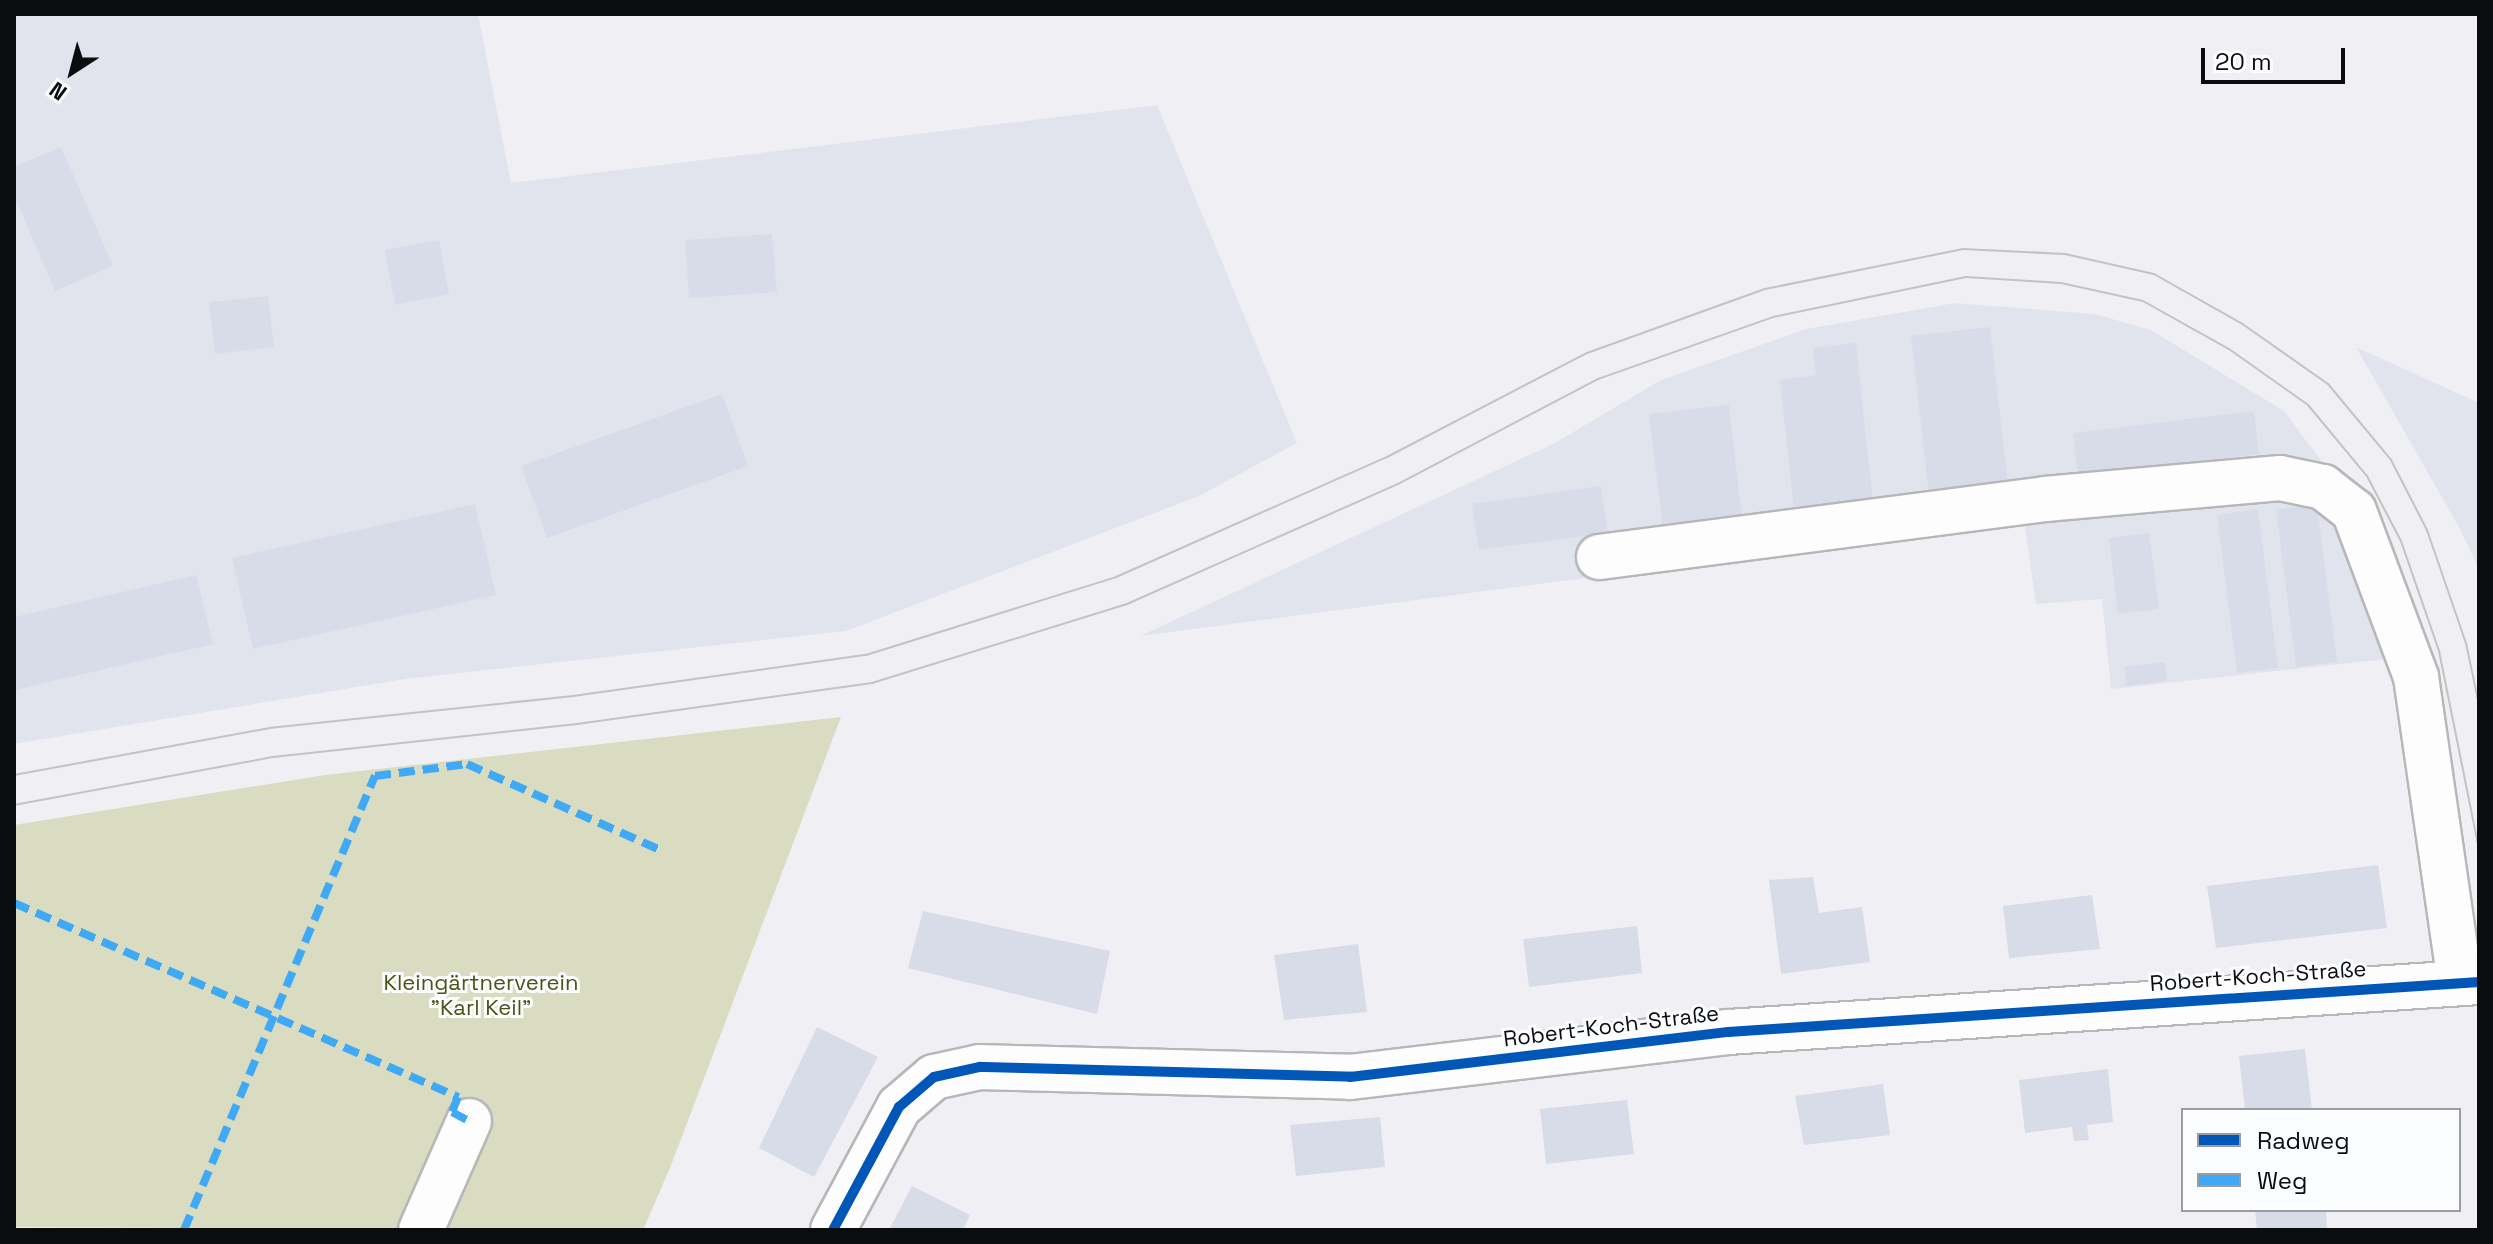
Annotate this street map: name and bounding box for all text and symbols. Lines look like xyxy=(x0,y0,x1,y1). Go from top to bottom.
north arrow xyxy=(32,32,112,112)
scale bar xyxy=(2205,32,2349,82)
text: 20 m xyxy=(2215,46,2272,77)
text: N xyxy=(44,76,72,107)
street label: Robert-Koch-Straße xyxy=(2149,955,2367,997)
park label: Kleingärtnerverein "Karl Keil" xyxy=(384,969,578,1020)
street label: Robert-Koch-Straße xyxy=(1502,1000,1720,1052)
legend xyxy=(2181,1108,2461,1212)
text: Radweg xyxy=(2257,1125,2350,1156)
text: Weg xyxy=(2257,1165,2307,1196)

